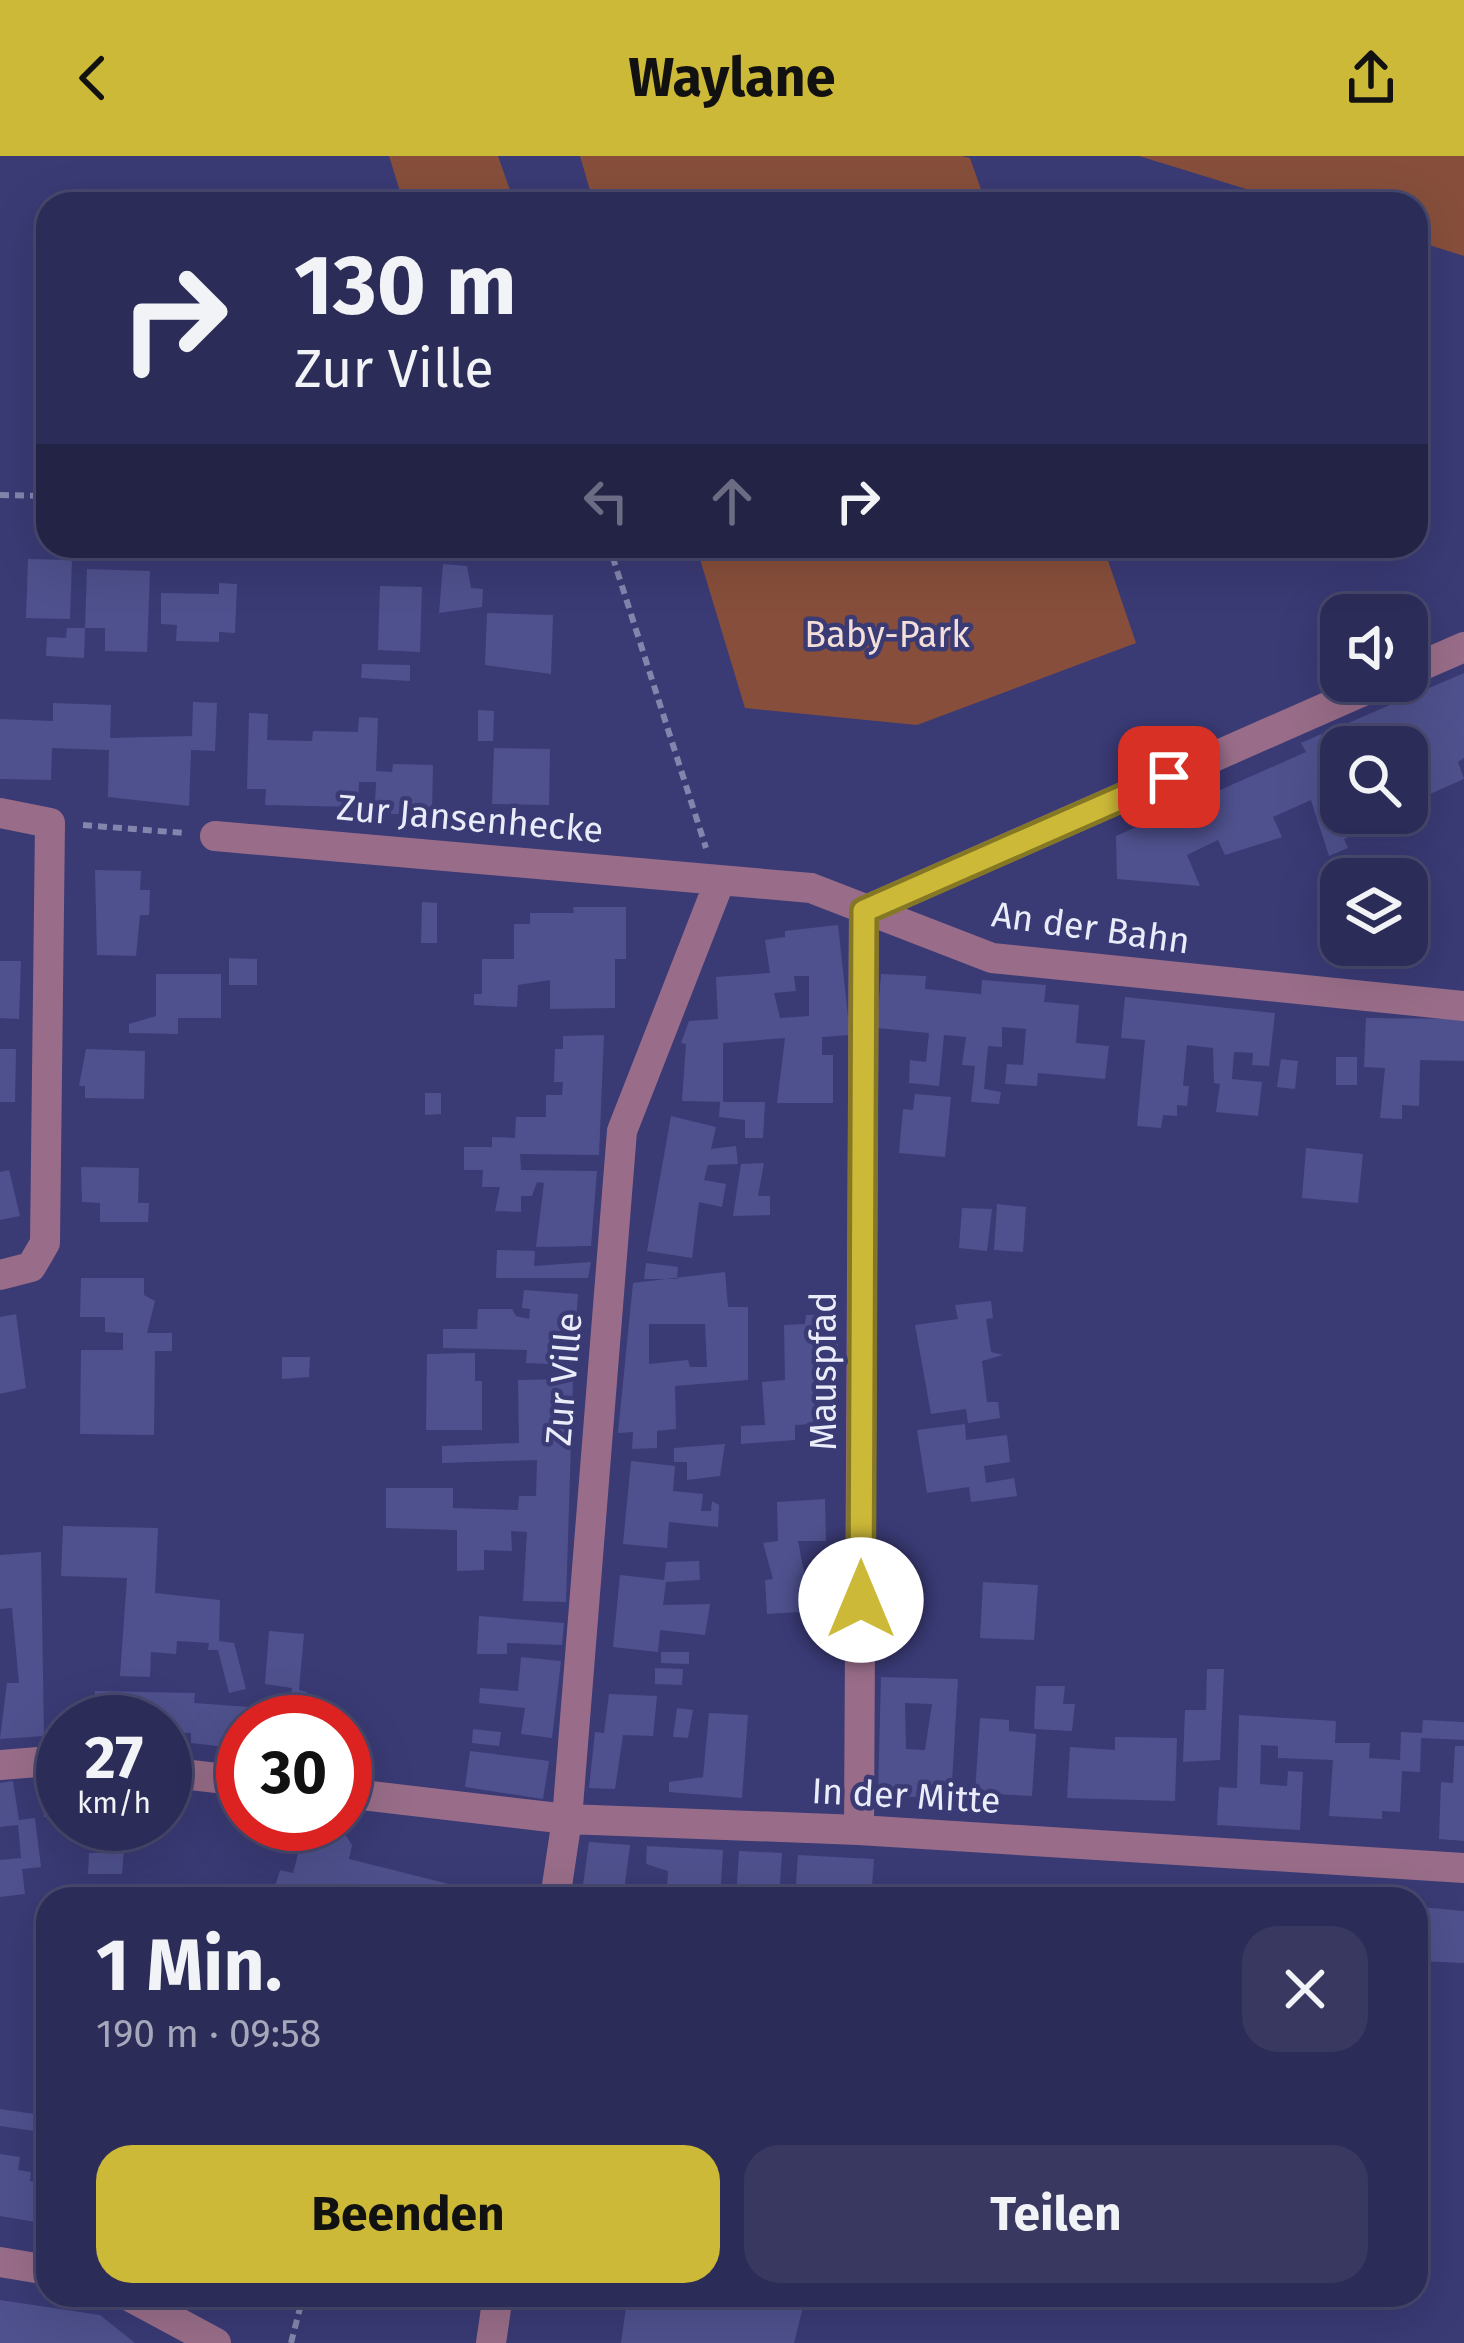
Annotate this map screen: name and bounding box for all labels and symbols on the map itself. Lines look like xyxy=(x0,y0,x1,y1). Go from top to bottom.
park label: Baby-Park xyxy=(804,613,970,657)
pin xyxy=(1118,726,1220,828)
street label: Zur Jansenhecke xyxy=(335,785,605,853)
street label: An der Bahn xyxy=(989,892,1193,964)
street label: Mauspfad xyxy=(802,1291,846,1451)
street label: Zur Ville xyxy=(536,1311,592,1447)
position arrow xyxy=(798,1537,924,1663)
speed limit sign: 30 xyxy=(216,1695,372,1851)
street label: In der Mitte xyxy=(810,1769,1002,1823)

